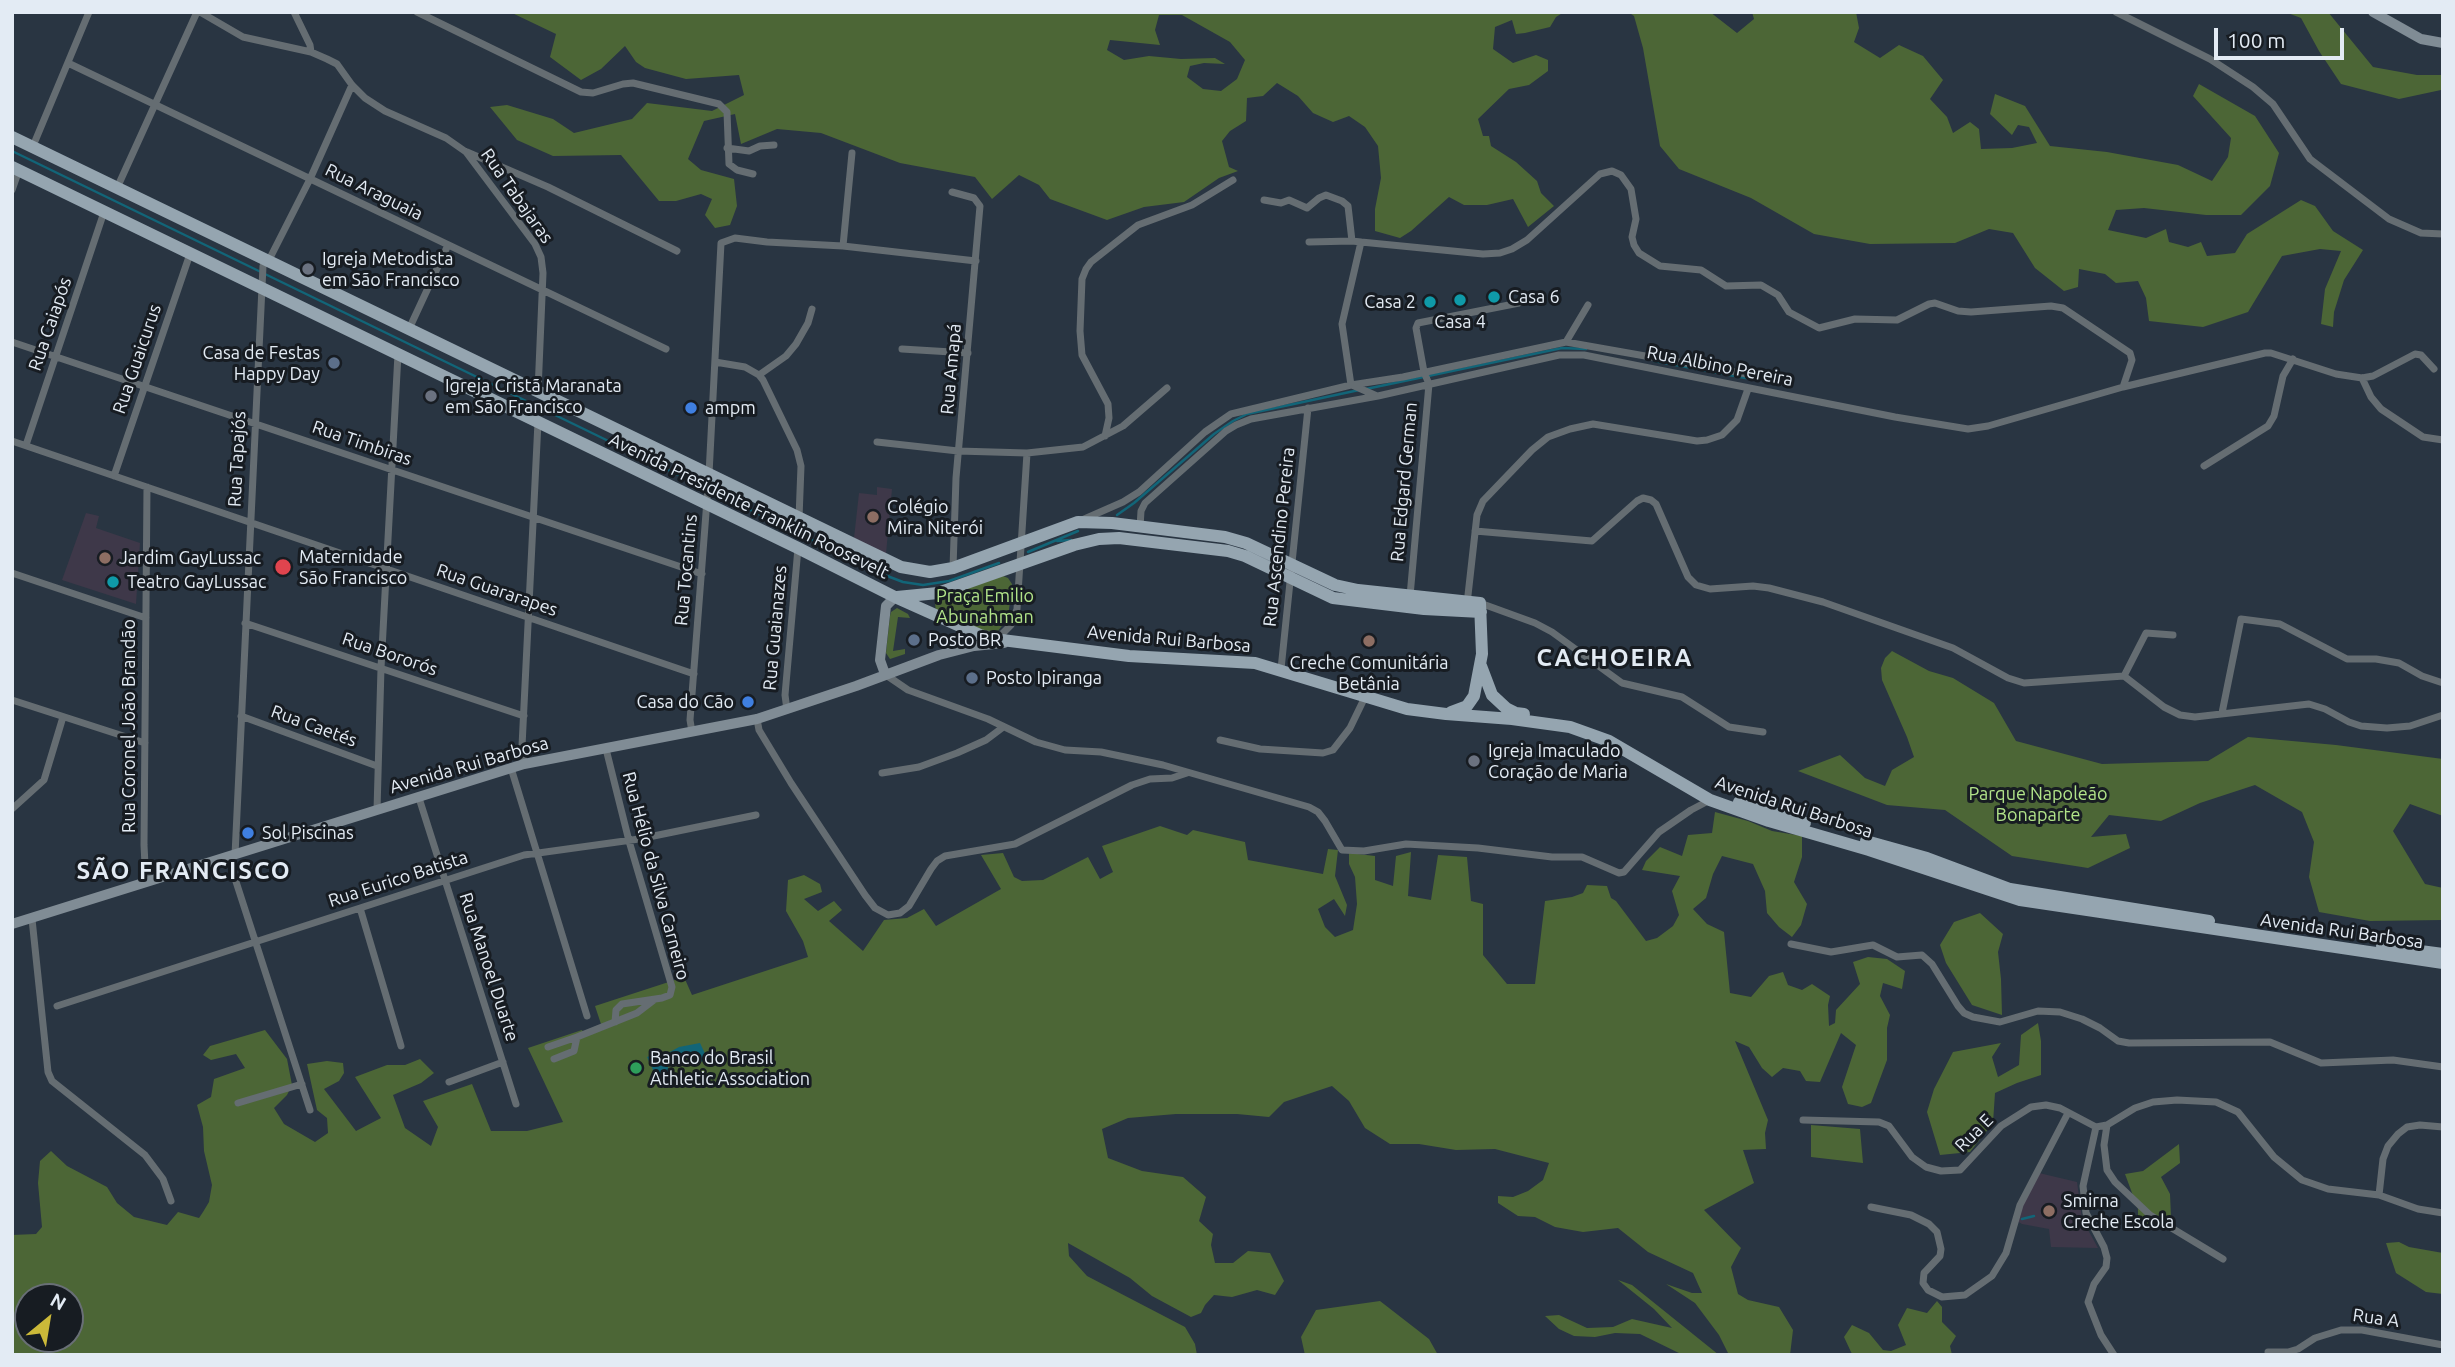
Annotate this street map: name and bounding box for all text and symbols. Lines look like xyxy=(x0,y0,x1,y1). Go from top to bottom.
scale bar xyxy=(2217,14,2346,58)
text: 100 m xyxy=(2227,28,2285,52)
street label: Rua Tabajaras xyxy=(476,144,558,248)
street label: Rua Araguaia xyxy=(322,159,426,225)
place label: Igreja Metodista em São Francisco xyxy=(322,248,460,290)
marker: Igreja Metodista em São Francisco xyxy=(300,261,316,277)
street label: Rua Caiapós xyxy=(24,274,76,374)
place label: Casa 6 xyxy=(1508,286,1560,308)
marker: Casa 6 xyxy=(1486,289,1502,305)
place label: Casa 2 xyxy=(1364,291,1416,313)
marker: Casa 4 xyxy=(1452,292,1468,308)
marker: Casa 2 xyxy=(1422,294,1438,310)
street label: Rua Guaicurus xyxy=(108,301,166,417)
place label: Casa 4 xyxy=(1434,311,1486,333)
street label: Rua Amapá xyxy=(936,323,966,415)
street label: Rua Albino Pereira xyxy=(1645,341,1795,391)
place label: Casa de Festas Happy Day xyxy=(203,342,320,384)
marker: Casa de Festas Happy Day xyxy=(326,355,342,371)
place label: Igreja Cristã Maranata em São Francisco xyxy=(445,375,622,418)
marker: Igreja Cristã Maranata em São Francisco xyxy=(423,388,439,404)
place label: ampm xyxy=(705,397,756,419)
marker: ampm xyxy=(683,400,699,416)
street label: Rua Edgard German xyxy=(1386,401,1422,563)
street label: Rua Tapajós xyxy=(224,411,250,507)
street label: Rua Timbiras xyxy=(309,416,415,470)
street label: Avenida Presidente Franklin Roosevelt xyxy=(606,429,892,583)
street label: Rua Ascendino Pereira xyxy=(1259,446,1299,628)
place label: Colégio Mira Niterói xyxy=(887,496,983,538)
marker: Colégio Mira Niterói xyxy=(865,509,881,525)
street label: Rua Tocantins xyxy=(670,513,702,627)
place label: Maternidade São Francisco xyxy=(299,546,407,588)
place label: Jardim GayLussac xyxy=(119,547,261,569)
marker: Jardim GayLussac xyxy=(97,550,113,566)
marker: Maternidade São Francisco xyxy=(273,557,293,577)
street label: Rua Guararapes xyxy=(434,559,560,621)
street label: Rua Guaianazes xyxy=(759,565,791,691)
place label: Teatro GayLussac xyxy=(127,571,266,593)
marker: Teatro GayLussac xyxy=(105,574,121,590)
park label: Praça Emilio Abunahman xyxy=(936,585,1034,628)
street label: Rua Coronel João Brandão xyxy=(118,619,140,833)
street label: Avenida Rui Barbosa xyxy=(1086,621,1252,657)
street label: Rua Bororós xyxy=(340,628,440,680)
place label: Posto BR xyxy=(928,629,1001,651)
marker: Posto BR xyxy=(906,632,922,648)
marker: Creche Comunitária Betânia xyxy=(1361,633,1377,649)
district label: CACHOEIRA xyxy=(1538,644,1692,672)
place label: Creche Comunitária Betânia xyxy=(1289,652,1449,694)
place label: Posto Ipiranga xyxy=(986,667,1102,689)
marker: Posto Ipiranga xyxy=(964,670,980,686)
place label: Casa do Cão xyxy=(636,691,734,713)
marker: Casa do Cão xyxy=(740,694,756,710)
street label: Rua Caetés xyxy=(268,700,360,752)
street label: Avenida Rui Barbosa xyxy=(387,732,551,798)
place label: Igreja Imaculado Coração de Maria xyxy=(1488,740,1628,782)
marker: Igreja Imaculado Coração de Maria xyxy=(1466,753,1482,769)
street label: Rua Hélio da Silva Carneiro xyxy=(618,770,694,982)
street label: Avenida Rui Barbosa xyxy=(1713,771,1875,843)
park label: Parque Napoleão Bonaparte xyxy=(1968,783,2108,826)
place label: Sol Piscinas xyxy=(262,822,354,844)
marker: Sol Piscinas xyxy=(240,825,256,841)
street label: Rua Eurico Batista xyxy=(325,846,471,912)
district label: SÃO FRANCISCO xyxy=(78,857,290,885)
street label: Rua Manoel Duarte xyxy=(455,890,523,1044)
street label: Avenida Rui Barbosa xyxy=(2259,909,2425,953)
place label: Banco do Brasil Athletic Association xyxy=(650,1047,810,1090)
marker: Banco do Brasil Athletic Association xyxy=(628,1060,644,1076)
street label: Rua E xyxy=(1950,1109,1998,1157)
place label: Smirna Creche Escola xyxy=(2063,1190,2174,1232)
marker: Smirna Creche Escola xyxy=(2041,1203,2057,1219)
north arrow xyxy=(14,1283,84,1353)
text: N xyxy=(47,1288,70,1315)
street label: Rua A xyxy=(2351,1304,2401,1332)

